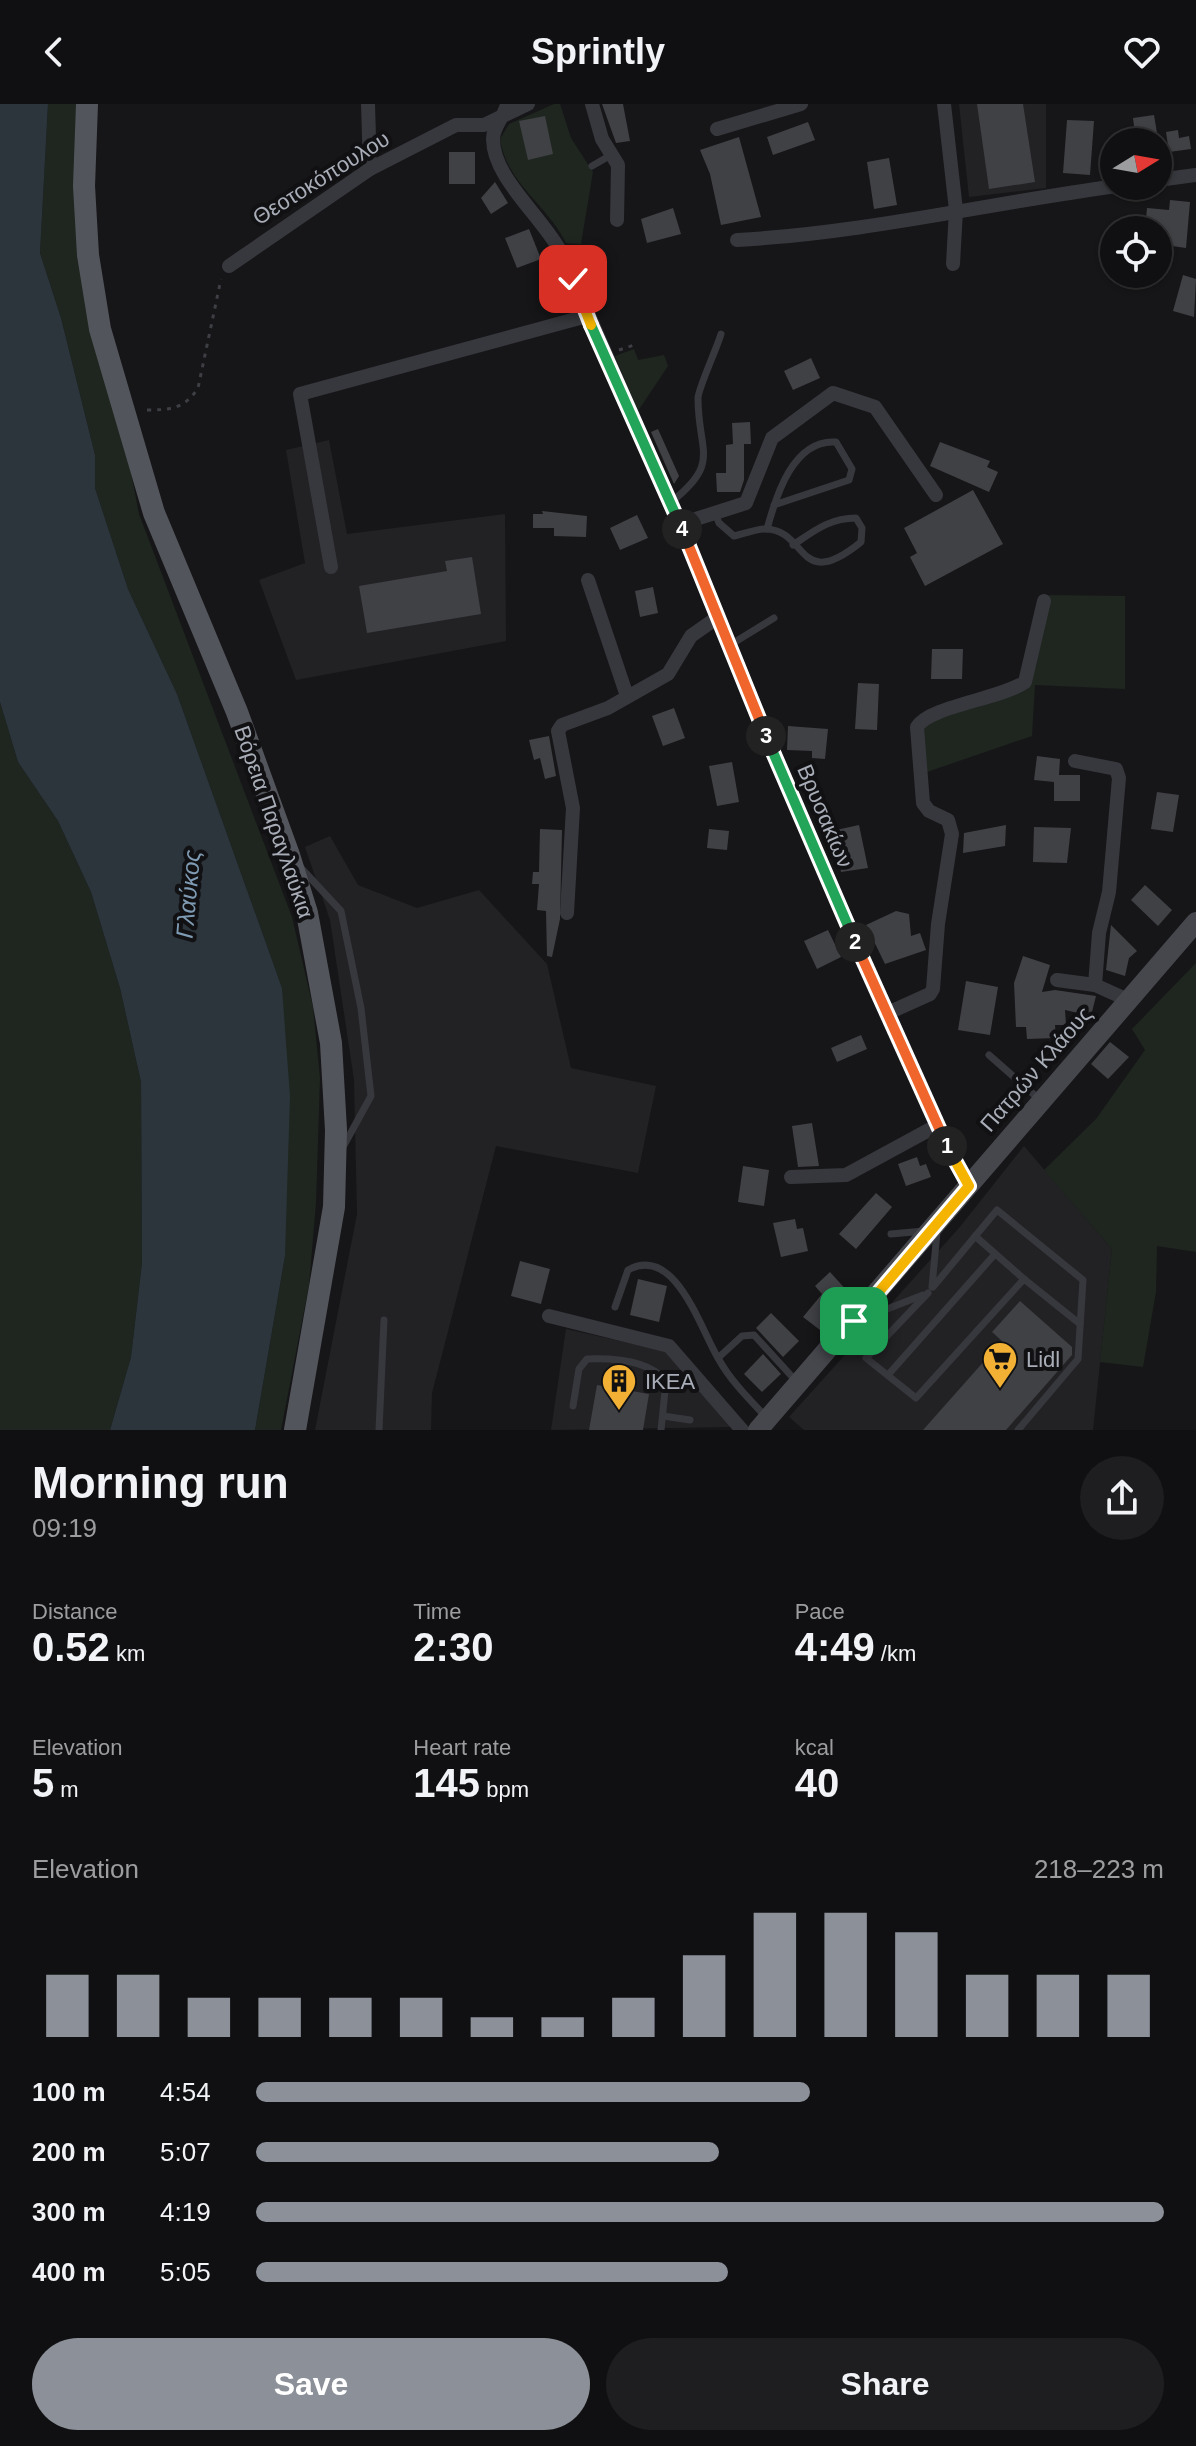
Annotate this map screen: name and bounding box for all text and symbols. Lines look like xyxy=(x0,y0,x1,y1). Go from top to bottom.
icon: back xyxy=(32,30,76,74)
icon: heart xyxy=(1120,30,1164,74)
text: Sprintly xyxy=(531,31,665,72)
street label: Θεοτοκόπουλου xyxy=(248,126,394,230)
north arrow xyxy=(1100,128,1172,200)
map controls xyxy=(1100,128,1172,288)
button: locate xyxy=(1100,216,1172,288)
pin xyxy=(539,245,607,313)
icon: check xyxy=(551,257,595,301)
pin: 4 xyxy=(662,509,702,549)
text: 4 xyxy=(676,516,688,541)
pin: 3 xyxy=(746,716,786,756)
street label: Βόρεια Παραγλαύκια xyxy=(229,723,319,922)
text: 3 xyxy=(760,723,772,748)
street label: Βρυσακίων xyxy=(792,761,858,871)
water label: Γλαύκος xyxy=(171,848,205,939)
pin: 2 xyxy=(835,922,875,962)
text: 2 xyxy=(849,929,861,954)
street label: Πατρών Κλάους xyxy=(975,1002,1097,1136)
pin: 1 xyxy=(927,1126,967,1166)
text: 1 xyxy=(941,1133,953,1158)
pin xyxy=(820,1287,888,1355)
icon: arrive xyxy=(832,1299,876,1343)
supermarket icon: Lidl xyxy=(981,1340,1019,1390)
place label: Lidl xyxy=(1026,1347,1060,1372)
building icon: IKEA xyxy=(600,1362,638,1412)
place label: IKEA xyxy=(645,1369,695,1394)
button: share xyxy=(1080,1456,1164,1540)
text: Morning run xyxy=(32,1458,289,1507)
text: 09:19 xyxy=(32,1513,97,1543)
text: Distance xyxy=(32,1599,118,1624)
text: Time xyxy=(413,1599,461,1624)
text: Pace xyxy=(795,1599,845,1624)
text: 0.52 xyxy=(32,1625,110,1669)
text: 2:30 xyxy=(413,1625,493,1669)
text: 4:49 xyxy=(795,1625,875,1669)
text: km xyxy=(110,1641,145,1666)
text: /km xyxy=(875,1641,916,1666)
text: Elevation xyxy=(32,1735,123,1760)
text: Heart rate xyxy=(413,1735,511,1760)
text: kcal xyxy=(795,1735,834,1760)
text: 5 xyxy=(32,1761,54,1805)
text: 145 xyxy=(413,1761,480,1805)
text: 40 xyxy=(795,1761,839,1805)
text: m xyxy=(54,1777,79,1802)
text: bpm xyxy=(480,1777,529,1802)
text: Elevation xyxy=(32,1854,139,1884)
text: 218–223 m xyxy=(1034,1854,1164,1884)
text: 100 m xyxy=(32,2077,106,2107)
text: 4:54 xyxy=(160,2077,211,2107)
text: 200 m xyxy=(32,2137,106,2167)
text: 5:07 xyxy=(160,2137,211,2167)
text: 300 m xyxy=(32,2197,106,2227)
text: 4:19 xyxy=(160,2197,211,2227)
text: 400 m xyxy=(32,2257,106,2287)
text: 5:05 xyxy=(160,2257,211,2287)
button: Save xyxy=(32,2338,590,2430)
button: Share xyxy=(606,2338,1164,2430)

